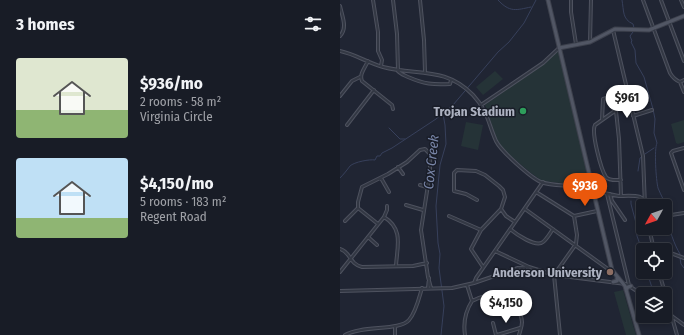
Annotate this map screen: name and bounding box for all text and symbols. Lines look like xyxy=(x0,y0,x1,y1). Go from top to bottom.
icon: filters xyxy=(302,13,324,35)
text: 3 homes xyxy=(16,14,75,35)
text: $936/mo xyxy=(140,73,203,94)
icon: home xyxy=(48,74,96,122)
pin: $961 xyxy=(603,85,651,119)
text: $961 xyxy=(615,90,639,105)
text: 2 rooms · 58 m² xyxy=(140,94,221,109)
place label: Trojan Stadium xyxy=(434,104,515,119)
marker: Trojan Stadium xyxy=(518,106,528,116)
text: Virginia Circle xyxy=(140,109,213,124)
water label: Cox Creek xyxy=(420,134,443,190)
text: $4,150/mo xyxy=(140,173,214,194)
pin: $936 xyxy=(561,173,609,207)
icon: home xyxy=(48,174,96,222)
text: $936 xyxy=(572,178,598,193)
text: 5 rooms · 183 m² xyxy=(140,194,226,209)
north arrow xyxy=(636,199,672,235)
map controls xyxy=(636,199,672,323)
text: Regent Road xyxy=(140,209,207,224)
button: locate xyxy=(636,243,672,279)
place label: Anderson University xyxy=(492,265,603,280)
marker: Anderson University xyxy=(605,267,615,277)
button: layers xyxy=(636,287,672,323)
pin: $4,150 xyxy=(473,290,539,324)
text: $4,150 xyxy=(489,295,523,310)

